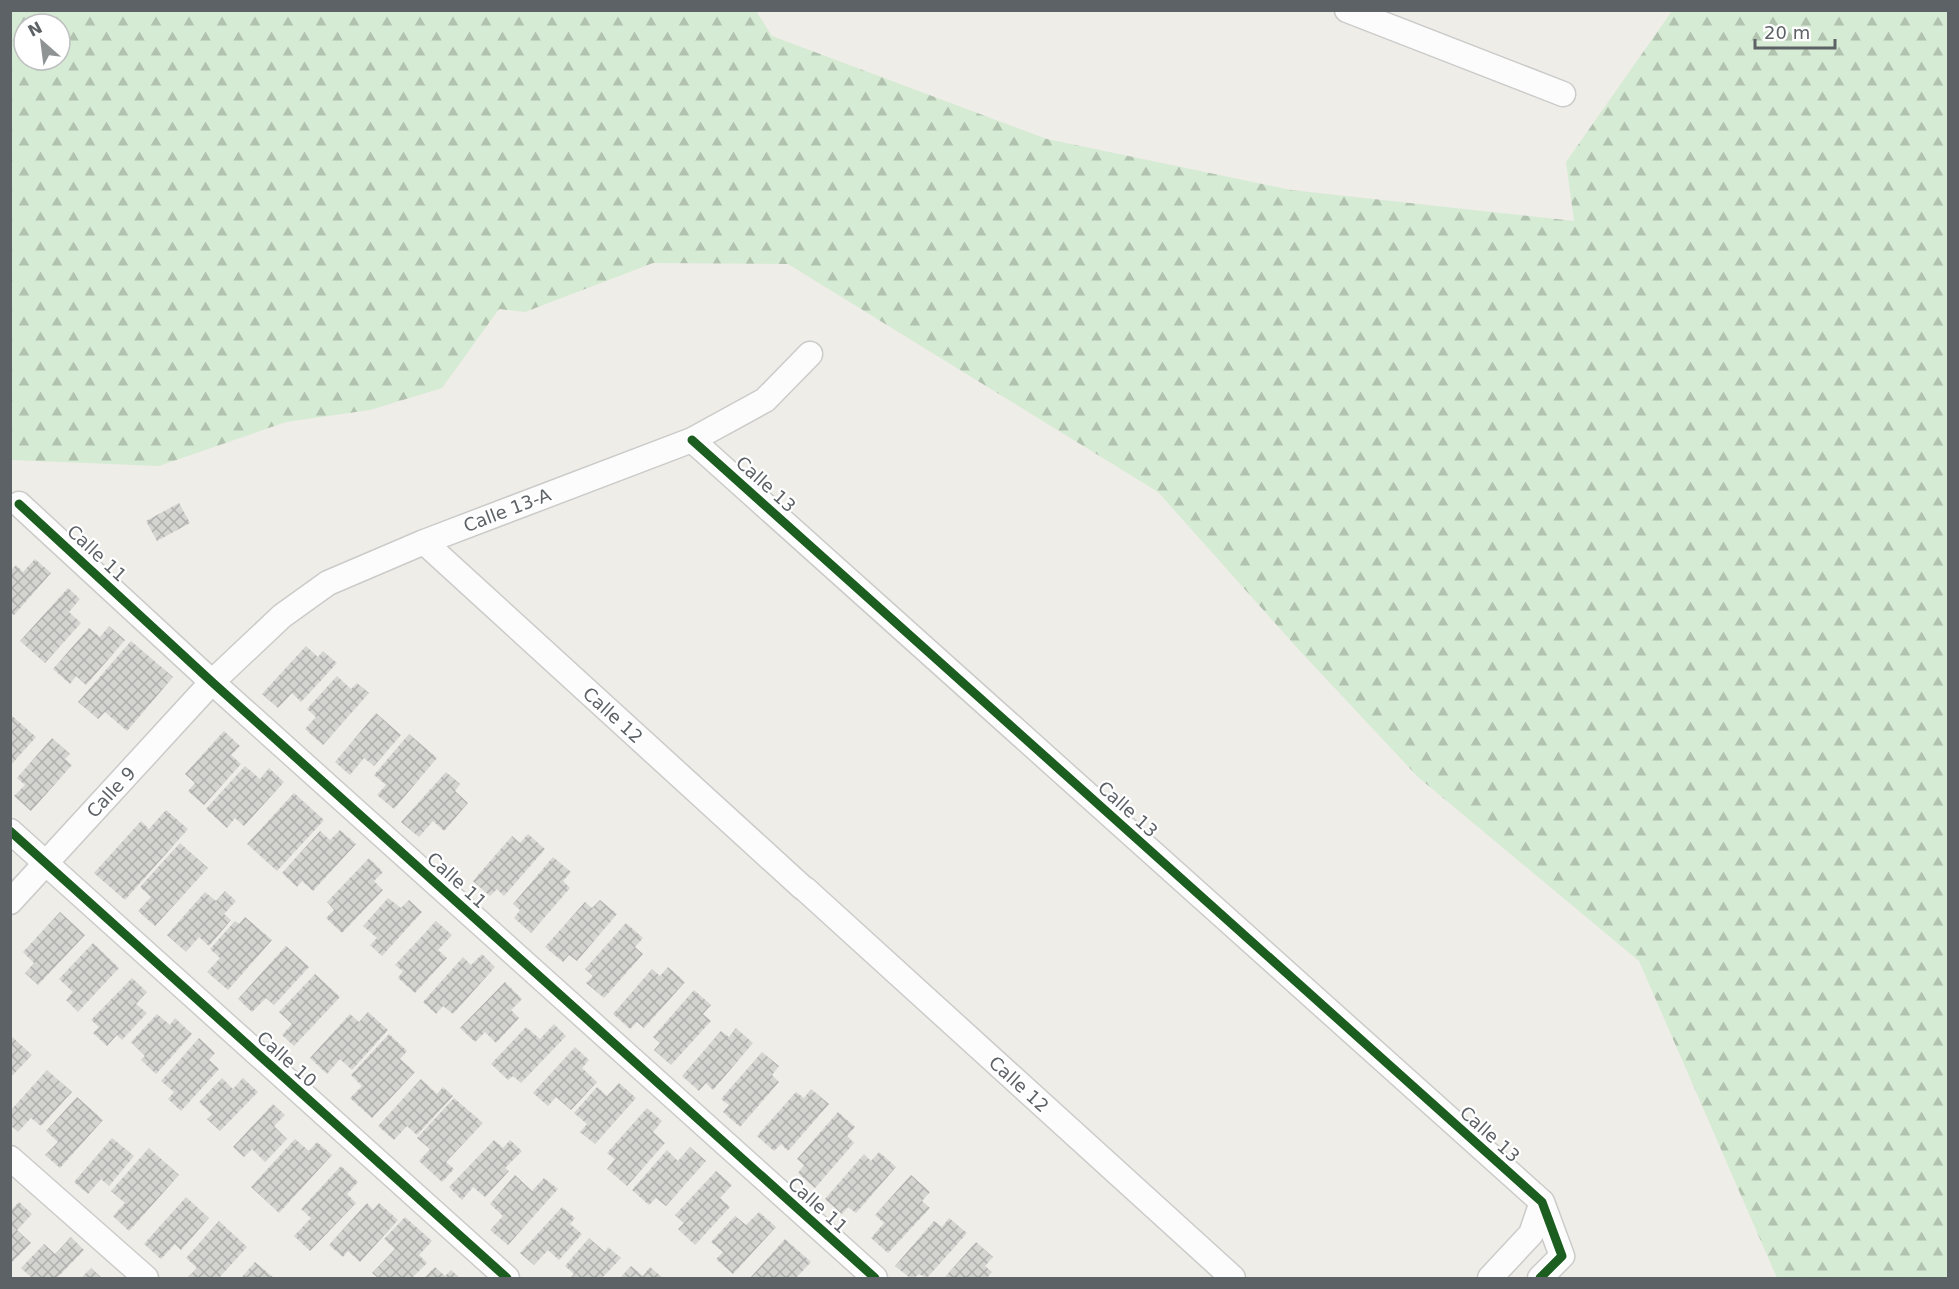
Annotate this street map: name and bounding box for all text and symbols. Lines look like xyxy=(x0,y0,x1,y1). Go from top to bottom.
north arrow xyxy=(12,12,72,72)
scale bar xyxy=(1755,12,1834,50)
text: N xyxy=(25,18,46,41)
text: 20 m xyxy=(1764,22,1810,43)
street label: Calle 13 xyxy=(732,452,800,516)
street label: Calle 13-A xyxy=(460,484,554,536)
street label: Calle 11 xyxy=(63,520,131,586)
street label: Calle 12 xyxy=(579,683,647,747)
street label: Calle 9 xyxy=(82,762,140,822)
street label: Calle 13 xyxy=(1094,777,1162,841)
street label: Calle 11 xyxy=(423,848,491,912)
street label: Calle 10 xyxy=(253,1027,321,1091)
street label: Calle 12 xyxy=(985,1052,1053,1116)
street label: Calle 13 xyxy=(1456,1102,1524,1166)
street label: Calle 11 xyxy=(784,1173,852,1237)

